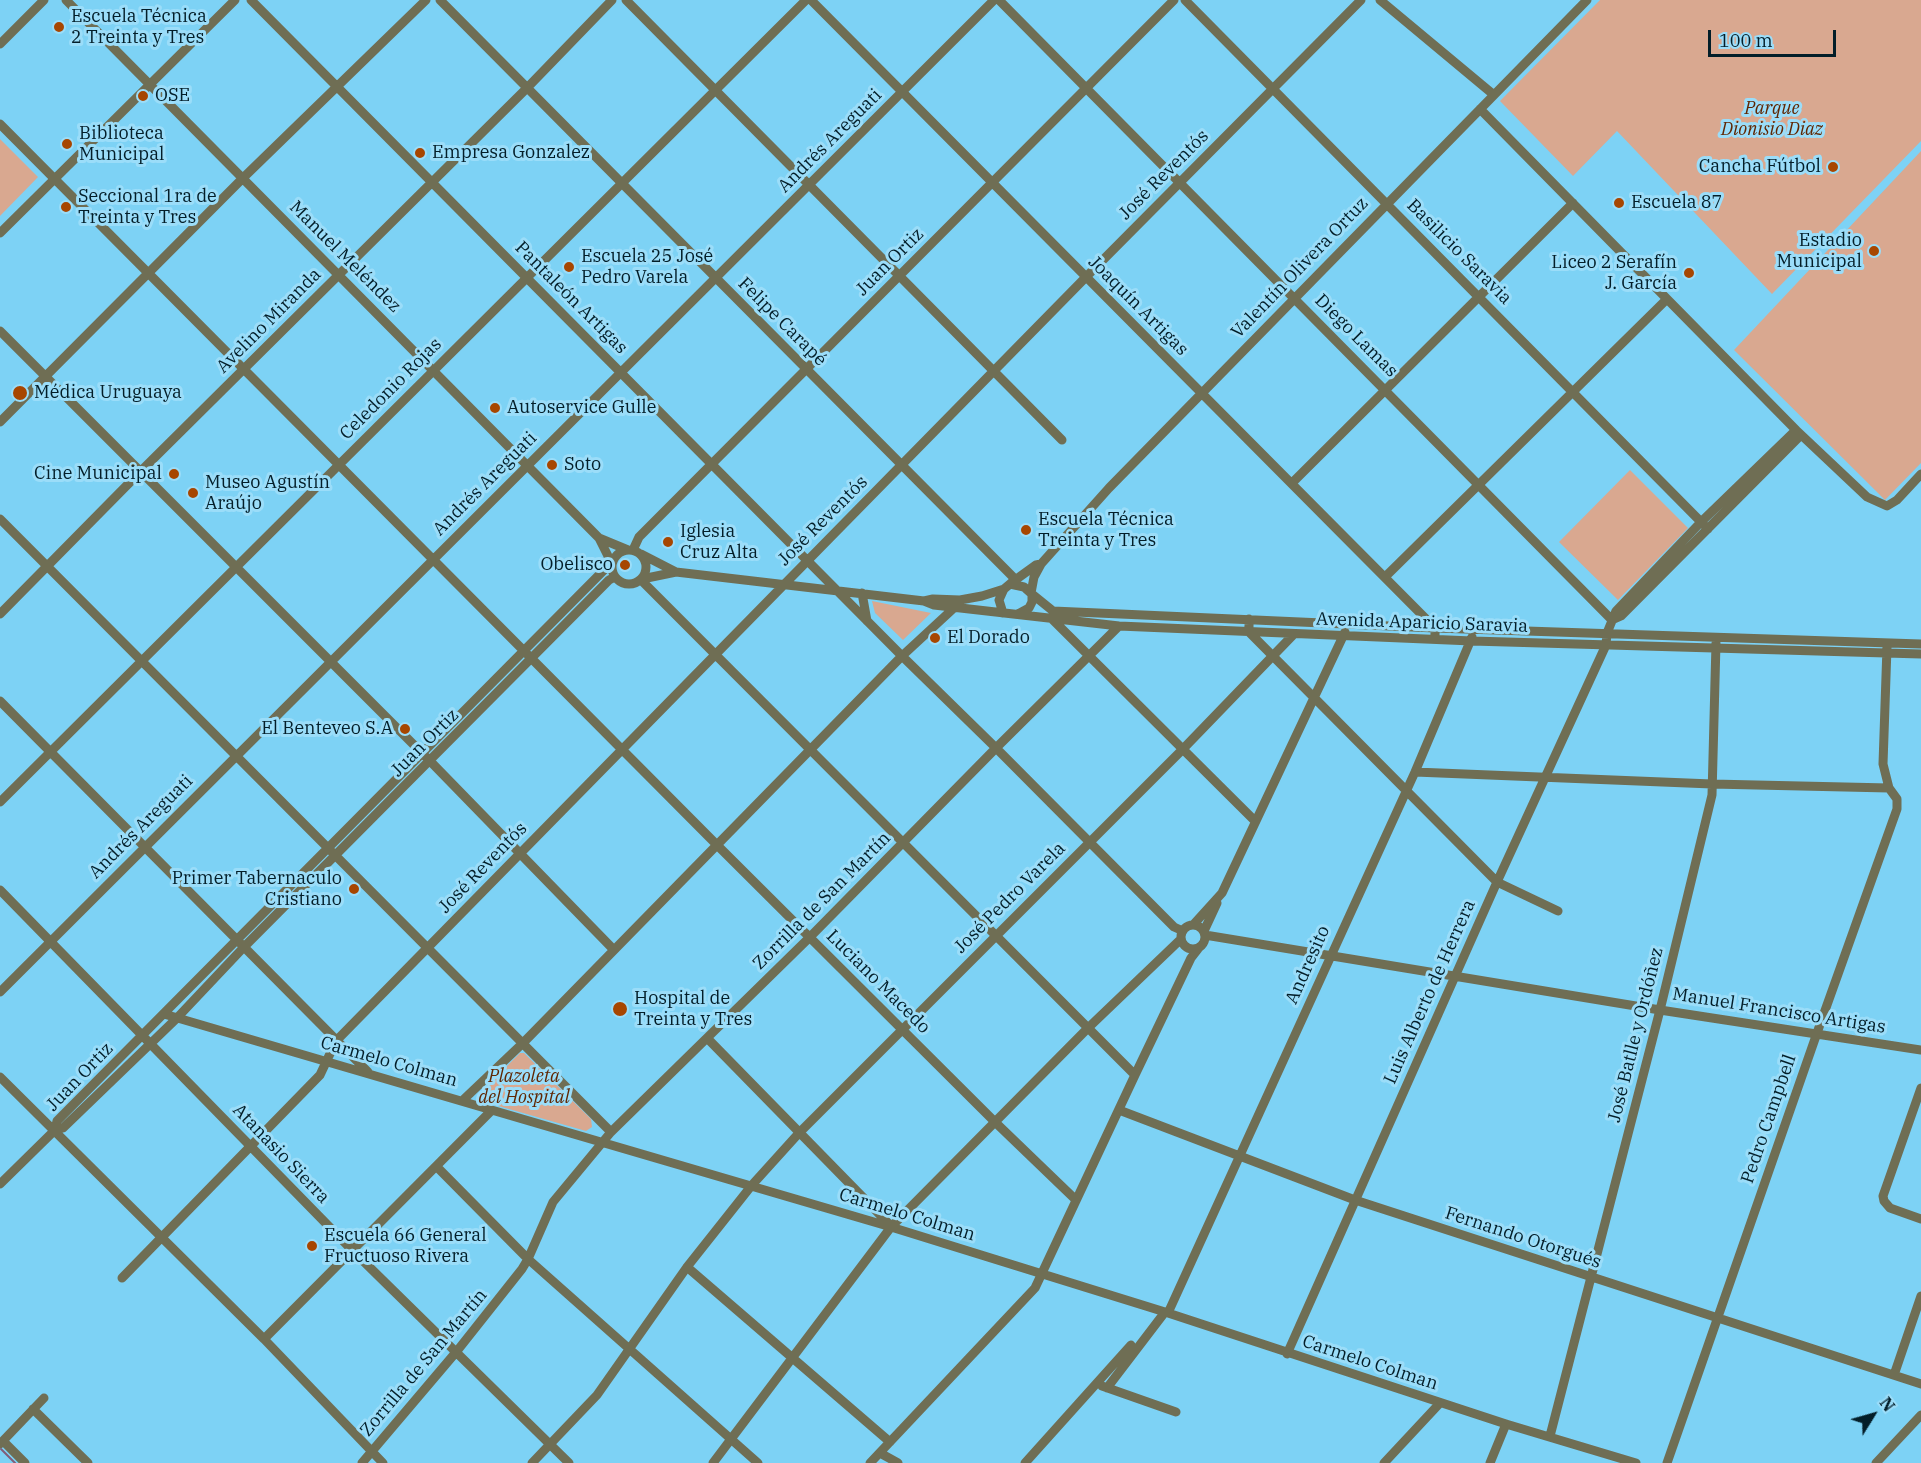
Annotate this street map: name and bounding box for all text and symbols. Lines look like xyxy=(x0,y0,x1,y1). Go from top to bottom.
place label: Escuela Técnica 2 Treinta y Tres xyxy=(71,6,207,48)
scale bar xyxy=(1711,18,1838,56)
marker: Escuela Técnica 2 Treinta y Tres xyxy=(52,20,66,34)
text: 100 m xyxy=(1719,29,1773,52)
place label: OSE xyxy=(155,85,190,107)
street label: Andrés Areguati xyxy=(774,85,886,197)
marker: OSE xyxy=(136,89,150,103)
park label: Parque Dionisio Diaz xyxy=(1721,98,1823,140)
place label: Biblioteca Municipal xyxy=(79,123,164,166)
street label: José Reventós xyxy=(1115,126,1213,224)
marker: Biblioteca Municipal xyxy=(60,137,74,151)
place label: Empresa Gonzalez xyxy=(432,142,590,164)
marker: Empresa Gonzalez xyxy=(413,146,427,160)
place label: Cancha Fútbol xyxy=(1699,156,1821,178)
marker: Cancha Fútbol xyxy=(1826,160,1840,174)
place label: Seccional 1ra de Treinta y Tres xyxy=(78,186,217,228)
place label: Escuela 87 xyxy=(1631,192,1722,214)
street label: Valentín Olivera Ortuz xyxy=(1227,193,1373,343)
street label: Basilicio Saravia xyxy=(1402,195,1516,309)
marker: Escuela 87 xyxy=(1612,196,1626,210)
street label: Manuel Meléndez xyxy=(285,197,405,317)
marker: Seccional 1ra de Treinta y Tres xyxy=(59,200,73,214)
street label: Juan Ortiz xyxy=(852,224,928,300)
place label: Estadio Municipal xyxy=(1777,230,1862,272)
street label: Pantaleón Artigas xyxy=(510,237,632,359)
marker: Estadio Municipal xyxy=(1867,244,1881,258)
place label: Escuela 25 José Pedro Varela xyxy=(581,246,713,288)
street label: Joaquín Artigas xyxy=(1084,252,1192,360)
place label: Liceo 2 Serafín J. García xyxy=(1551,252,1677,294)
marker: Escuela 25 José Pedro Varela xyxy=(562,260,576,274)
street label: Avelino Miranda xyxy=(212,264,326,378)
marker: Liceo 2 Serafín J. García xyxy=(1682,266,1696,280)
street label: Felipe Carapé xyxy=(733,273,831,371)
street label: Diego Lamas xyxy=(1310,290,1402,382)
street label: Celedonio Rojas xyxy=(336,334,446,444)
place label: Médica Uruguaya xyxy=(34,382,182,404)
marker: Médica Uruguaya xyxy=(11,384,29,402)
place label: Autoservice Gulle xyxy=(507,397,656,419)
marker: Autoservice Gulle xyxy=(488,401,502,415)
street label: Andrés Areguati xyxy=(429,428,541,540)
place label: Soto xyxy=(564,454,601,476)
marker: Soto xyxy=(545,458,559,472)
place label: Cine Municipal xyxy=(34,463,162,485)
marker: Cine Municipal xyxy=(167,467,181,481)
place label: Museo Agustín Araújo xyxy=(205,472,330,514)
street label: José Reventós xyxy=(774,472,872,570)
marker: Museo Agustín Araújo xyxy=(186,486,200,500)
place label: Escuela Técnica Treinta y Tres xyxy=(1038,509,1174,552)
place label: Iglesia Cruz Alta xyxy=(680,521,758,564)
marker: Escuela Técnica Treinta y Tres xyxy=(1019,523,1033,537)
marker: Iglesia Cruz Alta xyxy=(661,535,675,549)
place label: Obelisco xyxy=(540,554,613,576)
marker: Obelisco xyxy=(618,558,632,572)
street label: Avenida Aparicio Saravia xyxy=(1316,609,1528,637)
place label: El Dorado xyxy=(947,627,1030,649)
marker: El Dorado xyxy=(928,631,942,645)
street label: Juan Ortiz xyxy=(387,705,463,781)
place label: El Benteveo S.A xyxy=(261,718,393,740)
marker: El Benteveo S.A xyxy=(398,722,412,736)
street label: Andrés Areguati xyxy=(85,771,197,883)
street label: José Reventós xyxy=(434,818,532,918)
street label: Zorrilla de San Martín xyxy=(749,828,895,974)
street label: José Pedro Varela xyxy=(950,838,1070,958)
place label: Primer Tabernaculo Cristiano xyxy=(172,868,342,910)
marker: Primer Tabernaculo Cristiano xyxy=(347,882,361,896)
street label: Luis Alberto de Herrera xyxy=(1380,897,1480,1087)
street label: Andresito xyxy=(1281,923,1335,1007)
street label: Luciano Macedo xyxy=(822,926,934,1038)
street label: José Batlle y Ordóñez xyxy=(1604,945,1668,1125)
street label: Manuel Francisco Artigas xyxy=(1671,983,1887,1039)
place label: Hospital de Treinta y Tres xyxy=(634,988,752,1030)
marker: Hospital de Treinta y Tres xyxy=(611,1000,629,1018)
street label: Carmelo Colman xyxy=(318,1032,460,1092)
street label: Juan Ortiz xyxy=(42,1038,118,1116)
street label: Pedro Campbell xyxy=(1737,1052,1801,1186)
park label: Plazoleta del Hospital xyxy=(478,1066,570,1108)
street label: Atanasio Sierra xyxy=(228,1100,334,1208)
street label: Carmelo Colman xyxy=(836,1184,978,1246)
street label: Fernando Otorgués xyxy=(1442,1203,1604,1273)
place label: Escuela 66 General Fructuoso Rivera xyxy=(324,1225,487,1268)
marker: Escuela 66 General Fructuoso Rivera xyxy=(305,1239,319,1253)
street label: Zorrilla de San Martín xyxy=(356,1285,492,1441)
street label: Carmelo Colman xyxy=(1299,1331,1441,1395)
north arrow xyxy=(1843,1385,1903,1445)
text: N xyxy=(1876,1393,1899,1415)

